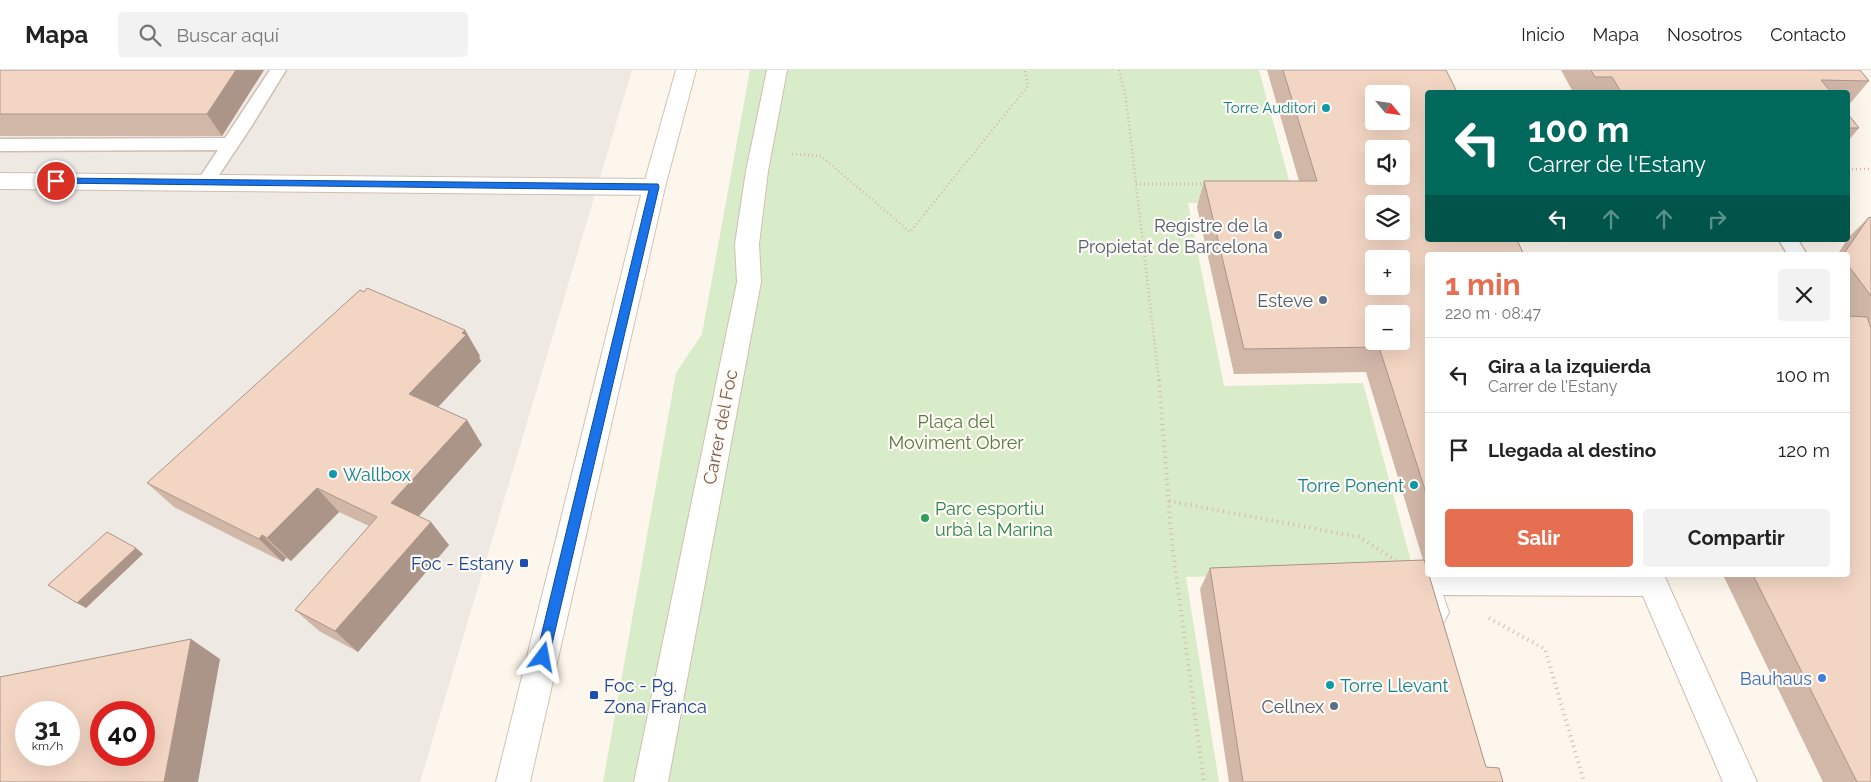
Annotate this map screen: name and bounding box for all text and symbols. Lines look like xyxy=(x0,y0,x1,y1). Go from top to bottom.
search box xyxy=(118,12,468,57)
text: Mapa xyxy=(25,20,88,49)
icon: search xyxy=(136,21,164,49)
text: Buscar aquí xyxy=(176,24,279,46)
text: Inicio xyxy=(1521,24,1565,45)
text: Mapa xyxy=(1593,24,1639,45)
text: Nosotros xyxy=(1667,24,1742,45)
text: Contacto xyxy=(1770,24,1846,45)
north arrow xyxy=(1365,85,1410,130)
map controls xyxy=(1365,85,1410,350)
place label: Torre Auditori xyxy=(1223,99,1316,117)
marker: Torre Auditori xyxy=(1320,102,1332,114)
text: 100 m xyxy=(1528,109,1629,150)
icon: left xyxy=(1445,110,1510,175)
button: sound xyxy=(1365,140,1410,185)
text: Carrer de l'Estany xyxy=(1528,151,1706,177)
pin xyxy=(35,160,77,202)
icon: arrive xyxy=(42,167,70,195)
button: layers xyxy=(1365,195,1410,240)
icon: left xyxy=(1544,205,1572,233)
icon: ahead xyxy=(1597,205,1625,233)
icon: ahead xyxy=(1650,205,1678,233)
icon: right xyxy=(1703,205,1731,233)
place label: Registre de la Propietat de Barcelona xyxy=(1078,215,1268,257)
marker: Registre de la Propietat de Barcelona xyxy=(1272,229,1284,241)
button: + xyxy=(1365,250,1410,295)
text: 1 min xyxy=(1445,267,1521,302)
button: close xyxy=(1778,269,1830,321)
place label: Esteve xyxy=(1257,290,1313,311)
marker: Esteve xyxy=(1317,294,1329,306)
text: 220 m · 08:47 xyxy=(1445,304,1541,323)
button: − xyxy=(1365,305,1410,350)
text: Gira a la izquierda xyxy=(1488,355,1651,377)
icon: left xyxy=(1445,361,1473,389)
text: 100 m xyxy=(1776,364,1830,386)
street label: Carrer del Foc xyxy=(699,368,741,486)
text: Carrer de l'Estany xyxy=(1488,377,1617,396)
park label: Plaça del Moviment Obrer xyxy=(888,411,1024,453)
icon: arrive xyxy=(1445,436,1473,464)
text: Llegada al destino xyxy=(1488,439,1656,461)
text: 120 m xyxy=(1778,439,1830,461)
place label: Wallbox xyxy=(343,464,411,485)
marker: Wallbox xyxy=(327,468,339,480)
place label: Torre Ponent xyxy=(1298,475,1404,496)
marker: Torre Ponent xyxy=(1408,479,1420,491)
place label: Parc esportiu urbà la Marina xyxy=(935,498,1053,540)
button: Salir xyxy=(1445,509,1633,567)
button: Compartir xyxy=(1643,509,1830,567)
marker: Parc esportiu urbà la Marina xyxy=(919,512,931,524)
place label: Foc - Estany xyxy=(411,553,514,574)
marker: Foc - Estany xyxy=(518,557,530,569)
position arrow xyxy=(516,630,568,682)
place label: Bauhaus xyxy=(1740,668,1812,689)
marker: Bauhaus xyxy=(1816,672,1828,684)
place label: Foc - Pg. Zona Franca xyxy=(604,675,707,717)
place label: Torre Llevant xyxy=(1340,675,1449,696)
marker: Torre Llevant xyxy=(1324,679,1336,691)
marker: Foc - Pg. Zona Franca xyxy=(588,689,600,701)
place label: Cellnex xyxy=(1262,696,1324,717)
marker: Cellnex xyxy=(1328,700,1340,712)
speed limit sign: 40 xyxy=(90,701,155,766)
text: 31 xyxy=(34,712,61,742)
text: km/h xyxy=(32,739,63,753)

